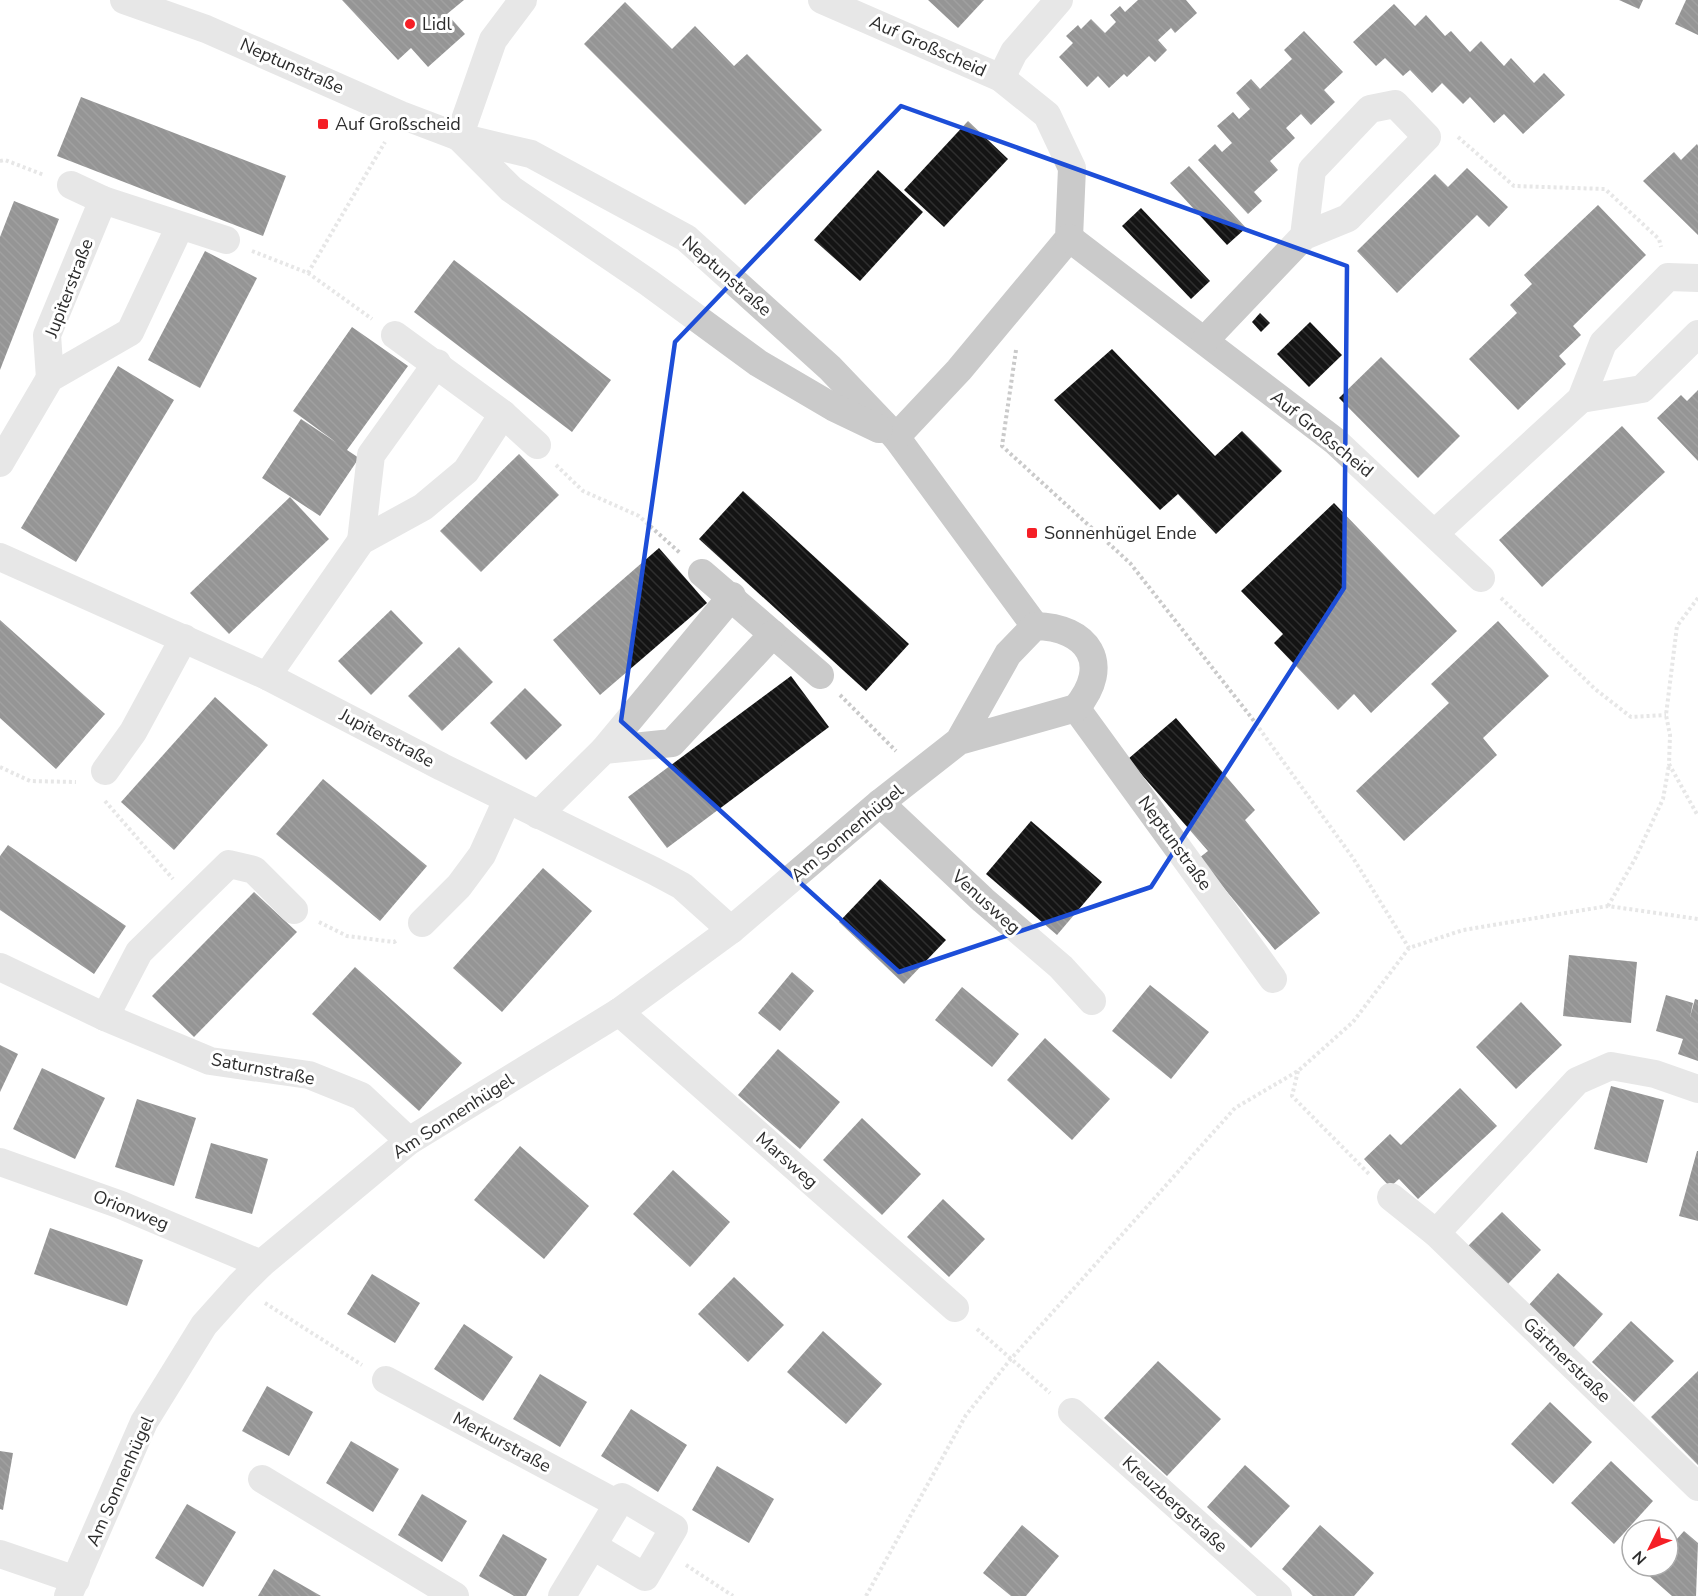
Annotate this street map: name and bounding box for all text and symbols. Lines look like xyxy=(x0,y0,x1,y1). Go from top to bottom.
street label: Auf Großscheid xyxy=(866,9,990,83)
place label: Lidl xyxy=(422,12,452,36)
marker: Lidl xyxy=(403,17,417,31)
street label: Neptunstraße xyxy=(236,32,348,100)
place label: Auf Großscheid xyxy=(335,112,461,136)
marker: Auf Großscheid xyxy=(316,117,330,131)
street label: Neptunstraße xyxy=(677,230,777,322)
street label: Jupiterstraße xyxy=(39,235,99,342)
street label: Auf Großscheid xyxy=(1266,385,1378,483)
place label: Sonnenhügel Ende xyxy=(1044,521,1197,545)
marker: Sonnenhügel Ende xyxy=(1025,526,1039,540)
street label: Jupiterstraße xyxy=(335,702,439,773)
street label: Am Sonnenhügel xyxy=(786,778,909,887)
street label: Neptunstraße xyxy=(1133,791,1217,895)
street label: Venusweg xyxy=(946,864,1026,939)
street label: Saturnstraße xyxy=(209,1047,317,1091)
street label: Am Sonnenhügel xyxy=(388,1067,519,1164)
street label: Marsweg xyxy=(751,1126,823,1194)
street label: Orionweg xyxy=(90,1184,172,1236)
street label: Gärtnerstraße xyxy=(1518,1312,1616,1408)
street label: Merkurstraße xyxy=(449,1406,555,1478)
street label: Am Sonnenhügel xyxy=(81,1411,160,1550)
street label: Kreuzbergstraße xyxy=(1117,1450,1233,1558)
north arrow xyxy=(1620,1518,1680,1578)
text: N xyxy=(1628,1546,1652,1569)

